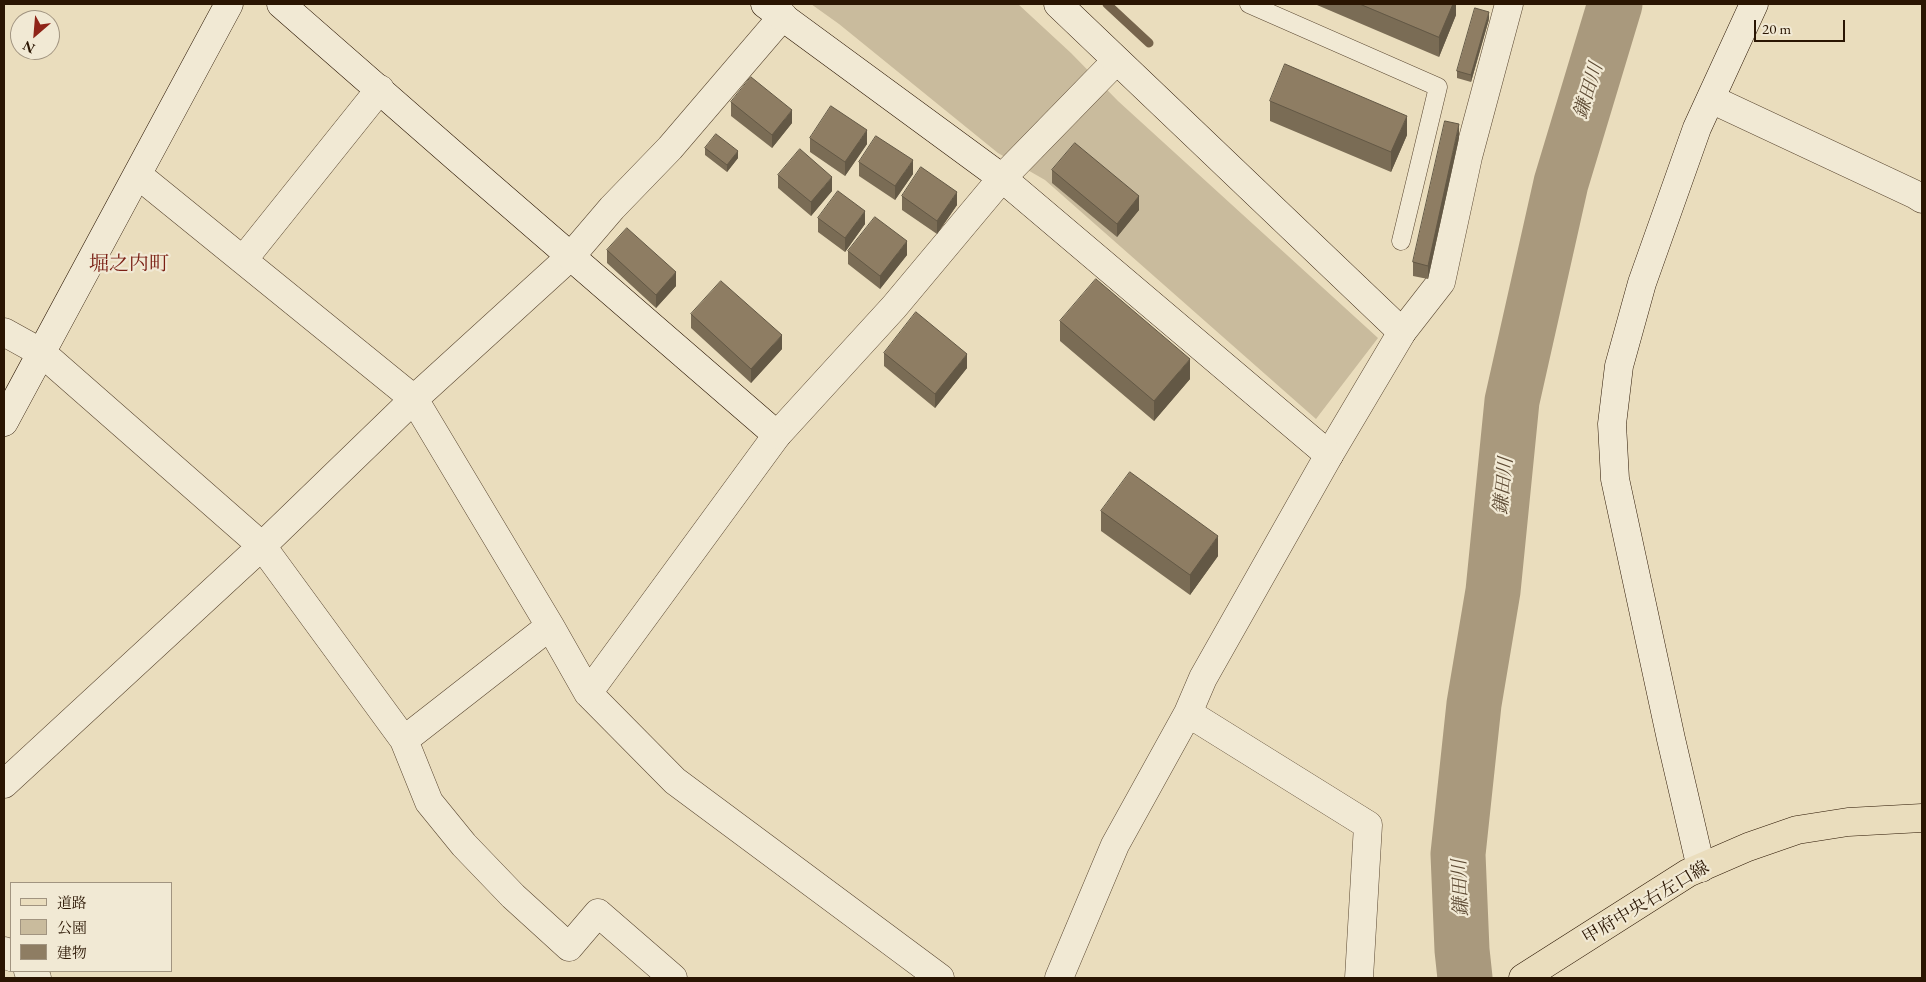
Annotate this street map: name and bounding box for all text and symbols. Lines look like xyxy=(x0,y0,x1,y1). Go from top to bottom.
north arrow xyxy=(10,10,60,60)
scale bar xyxy=(1756,10,1847,42)
text: 20 m xyxy=(1762,19,1791,38)
text: N xyxy=(20,37,38,58)
water label: 鎌田川 xyxy=(1570,60,1608,122)
district label: 堀之内町 xyxy=(89,253,169,277)
water label: 鎌田川 xyxy=(1490,456,1518,516)
street label: 甲府中央右左口線 xyxy=(1579,857,1713,949)
water label: 鎌田川 xyxy=(1449,859,1473,917)
legend xyxy=(10,882,172,972)
text: 道路 xyxy=(57,893,87,912)
text: 公園 xyxy=(57,918,87,937)
text: 建物 xyxy=(57,943,87,962)

